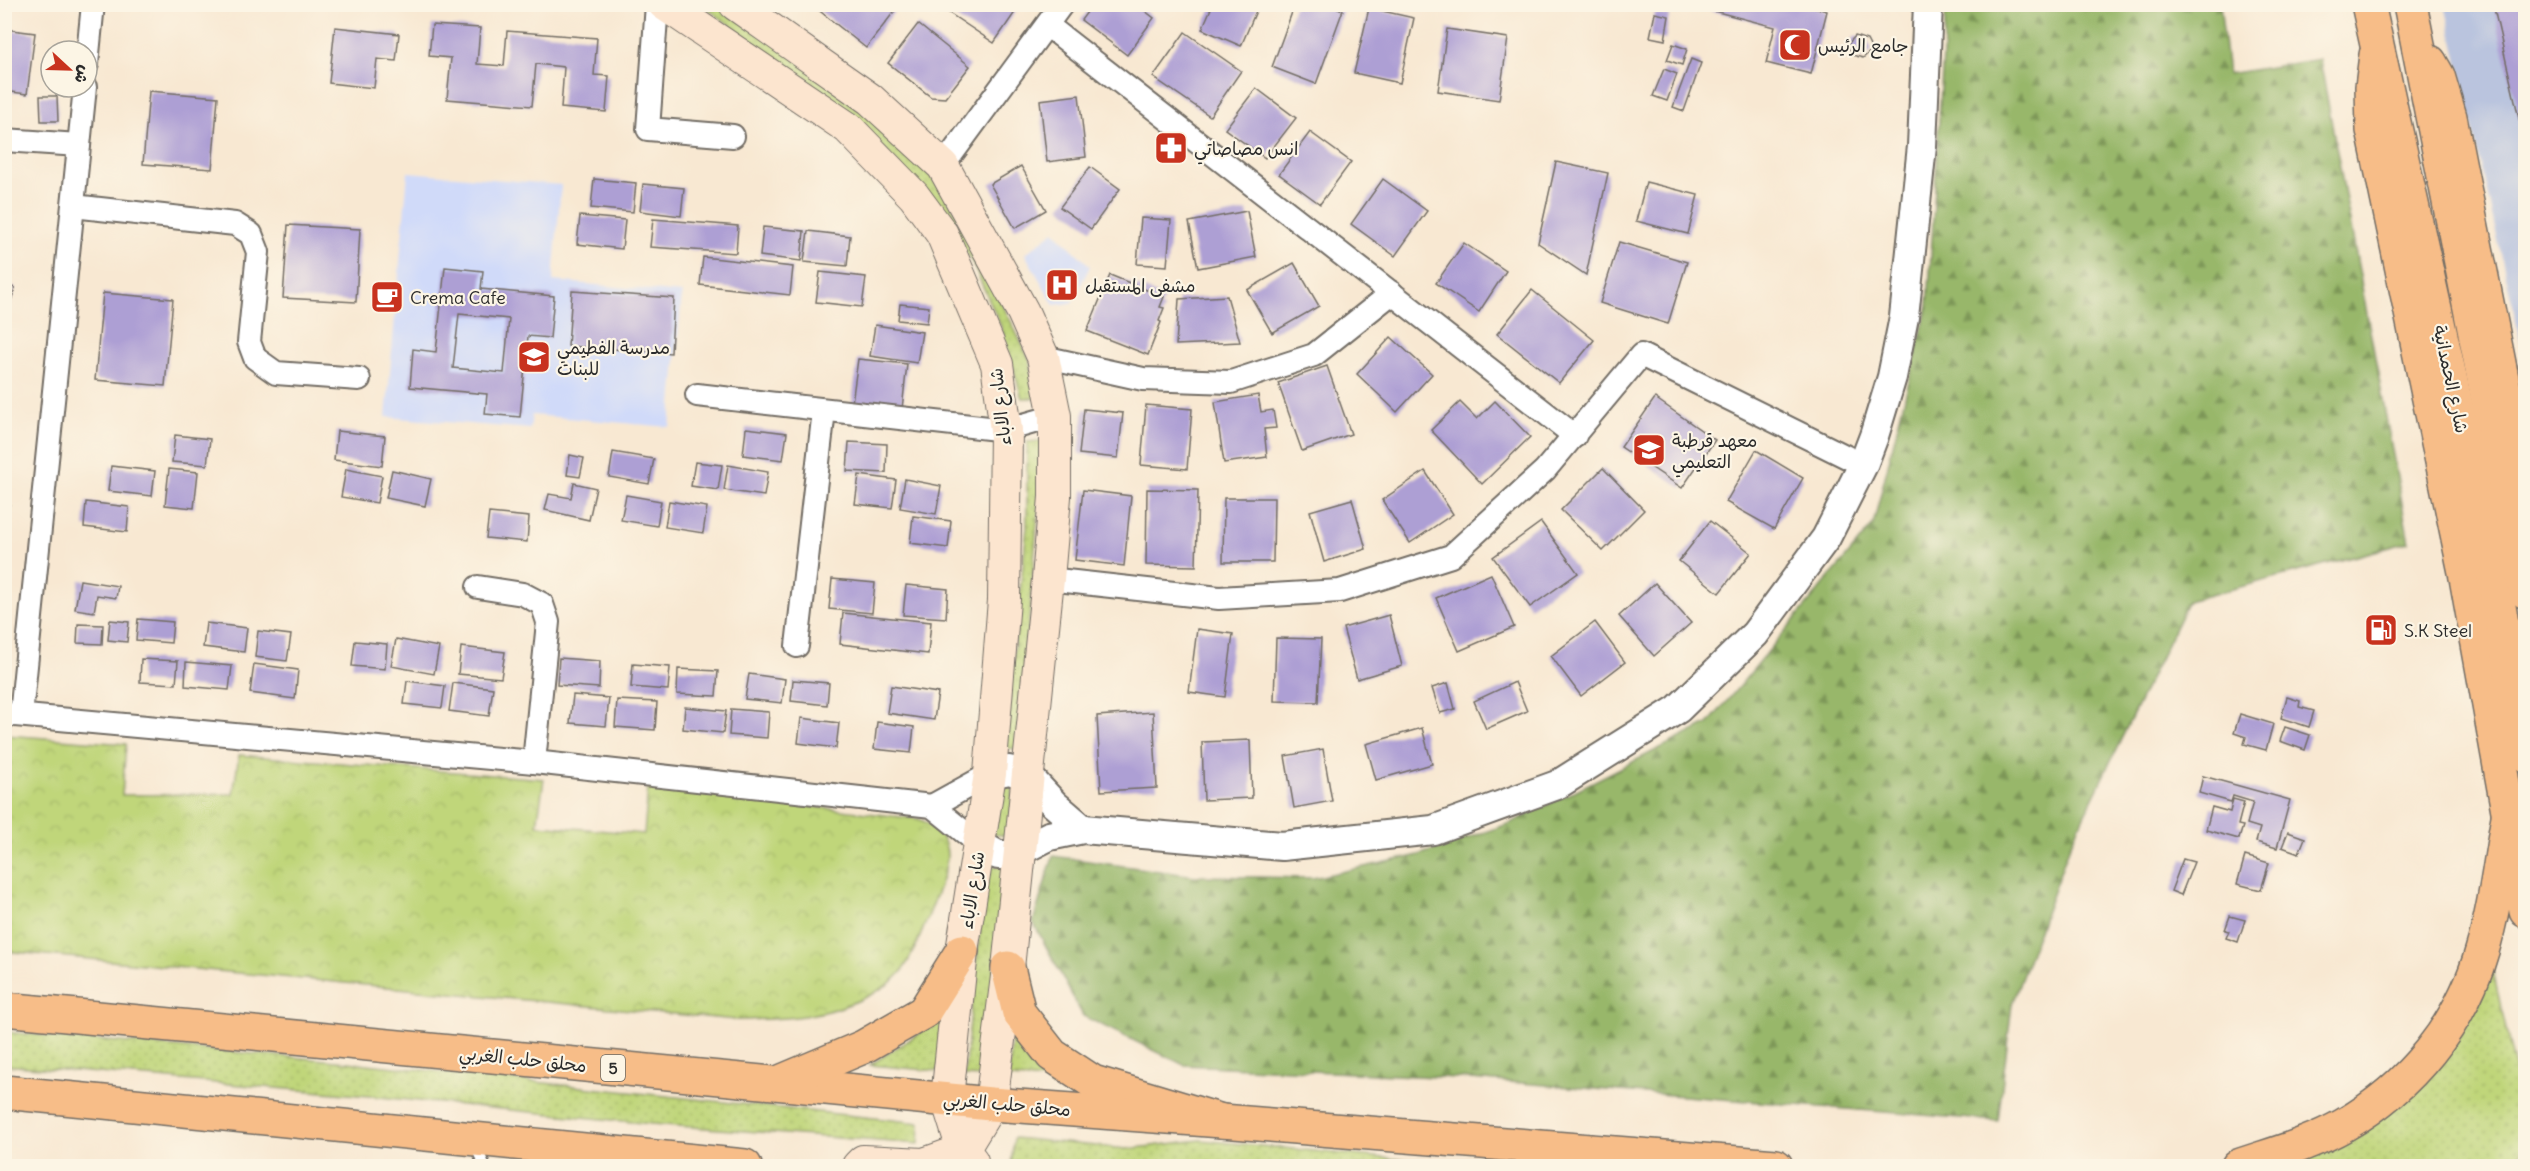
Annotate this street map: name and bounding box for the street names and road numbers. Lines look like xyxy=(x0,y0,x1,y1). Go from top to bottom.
street label: شارع الحمدانية xyxy=(2427,323,2474,435)
street label: شارع الاباء xyxy=(984,367,1017,447)
street label: شارع الاباء xyxy=(955,850,990,931)
street label: محلق حلب الغربي xyxy=(458,1041,588,1082)
road number: 5 xyxy=(601,1055,625,1081)
street label: محلق حلب الغربي xyxy=(942,1087,1072,1126)

